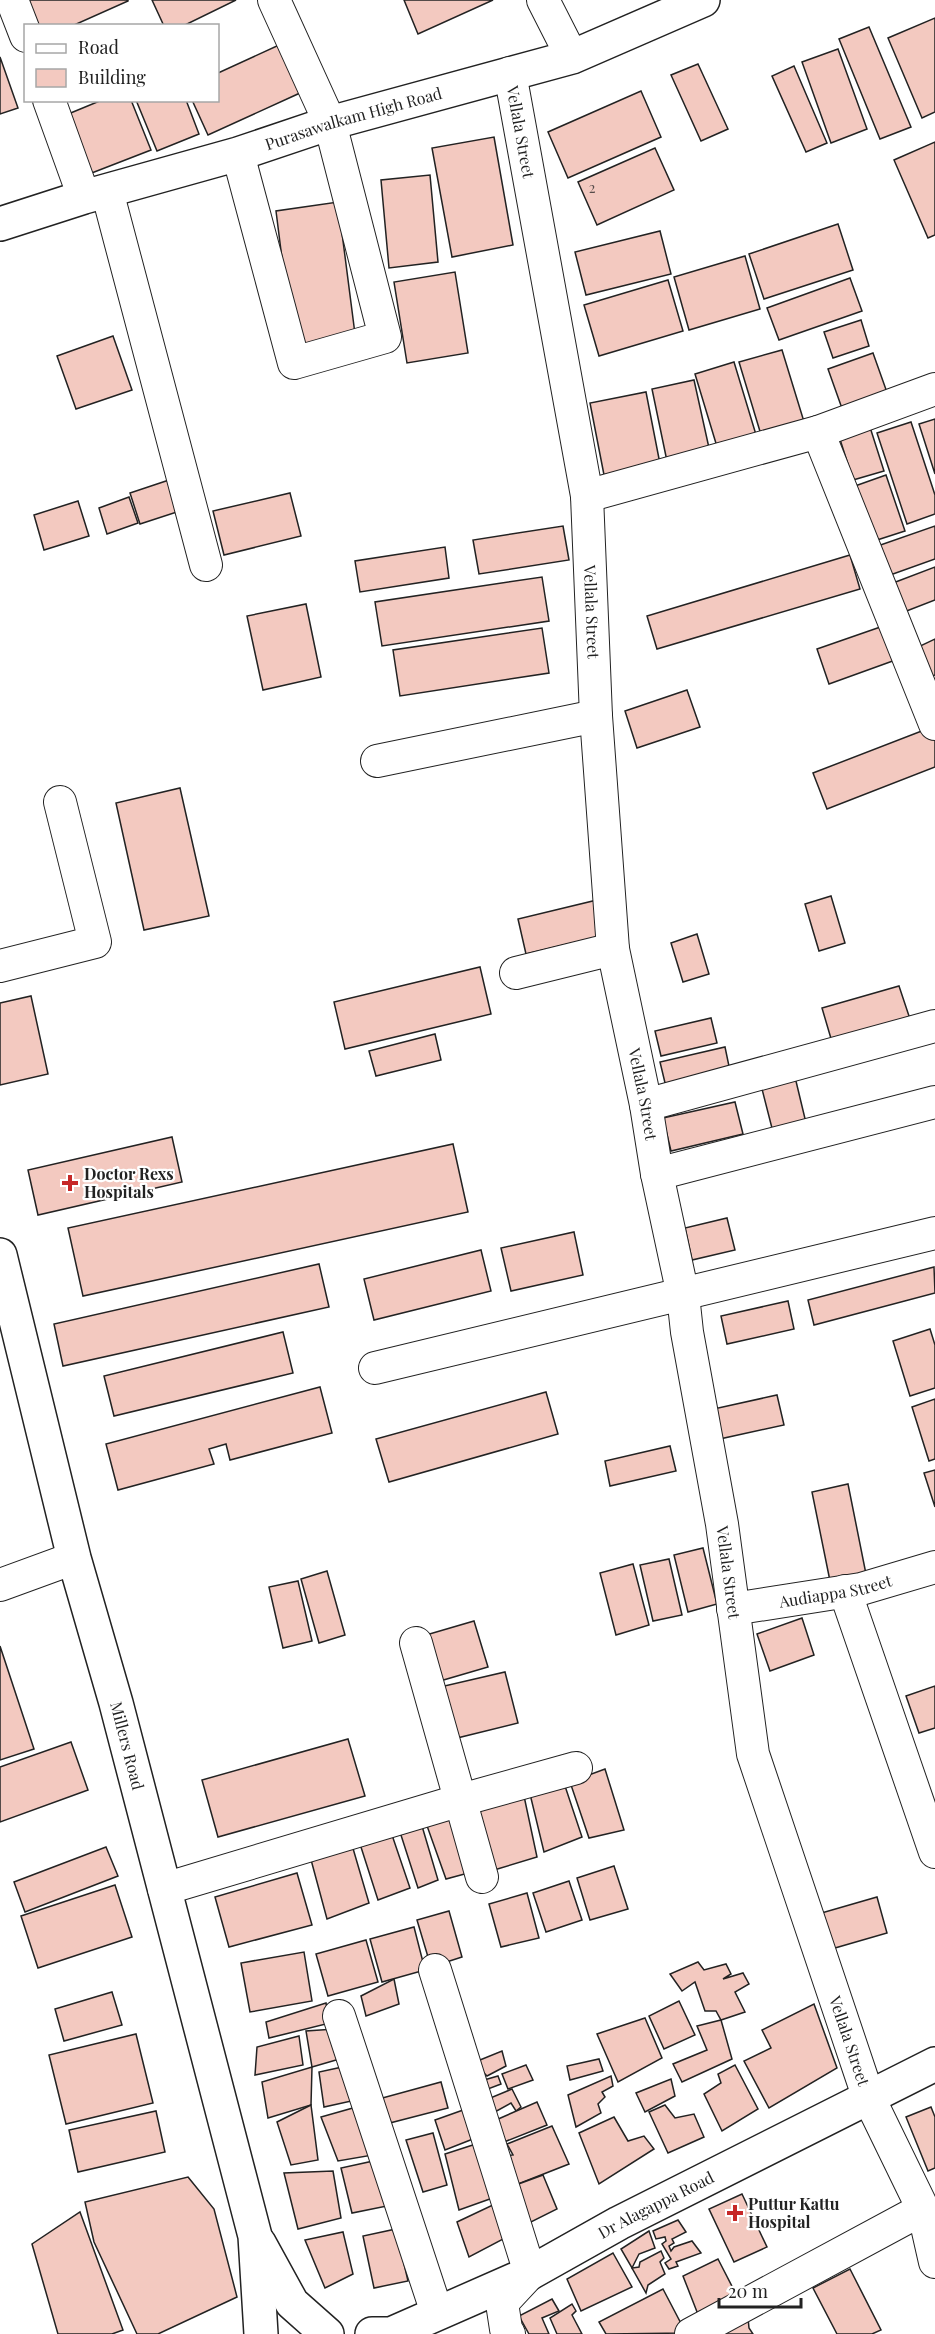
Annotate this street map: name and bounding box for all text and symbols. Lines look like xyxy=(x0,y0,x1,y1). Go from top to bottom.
legend xyxy=(24,24,219,102)
text: Road xyxy=(78,35,119,59)
text: Building xyxy=(78,65,146,89)
street label: Purasawalkam High Road xyxy=(262,82,444,154)
street label: Vellala Street xyxy=(502,83,540,180)
house number: 2 xyxy=(589,178,596,197)
street label: Vellala Street xyxy=(580,564,605,660)
street label: Vellala Street xyxy=(624,1045,663,1142)
place label: Doctor Rexs Hospitals xyxy=(84,1163,174,1202)
marker: Doctor Rexs Hospitals xyxy=(61,1174,79,1192)
street label: Vellala Street xyxy=(712,1523,746,1620)
street label: Audiappa Street xyxy=(777,1569,894,1612)
street label: Millers Road xyxy=(106,1699,149,1792)
street label: Vellala Street xyxy=(825,1992,875,2089)
street label: Dr Alagappa Road xyxy=(594,2166,717,2243)
place label: Puttur Kattu Hospital xyxy=(748,2193,840,2232)
marker: Puttur Kattu Hospital xyxy=(726,2204,744,2222)
scale bar xyxy=(719,2271,802,2309)
text: 20 m xyxy=(728,2279,768,2303)

